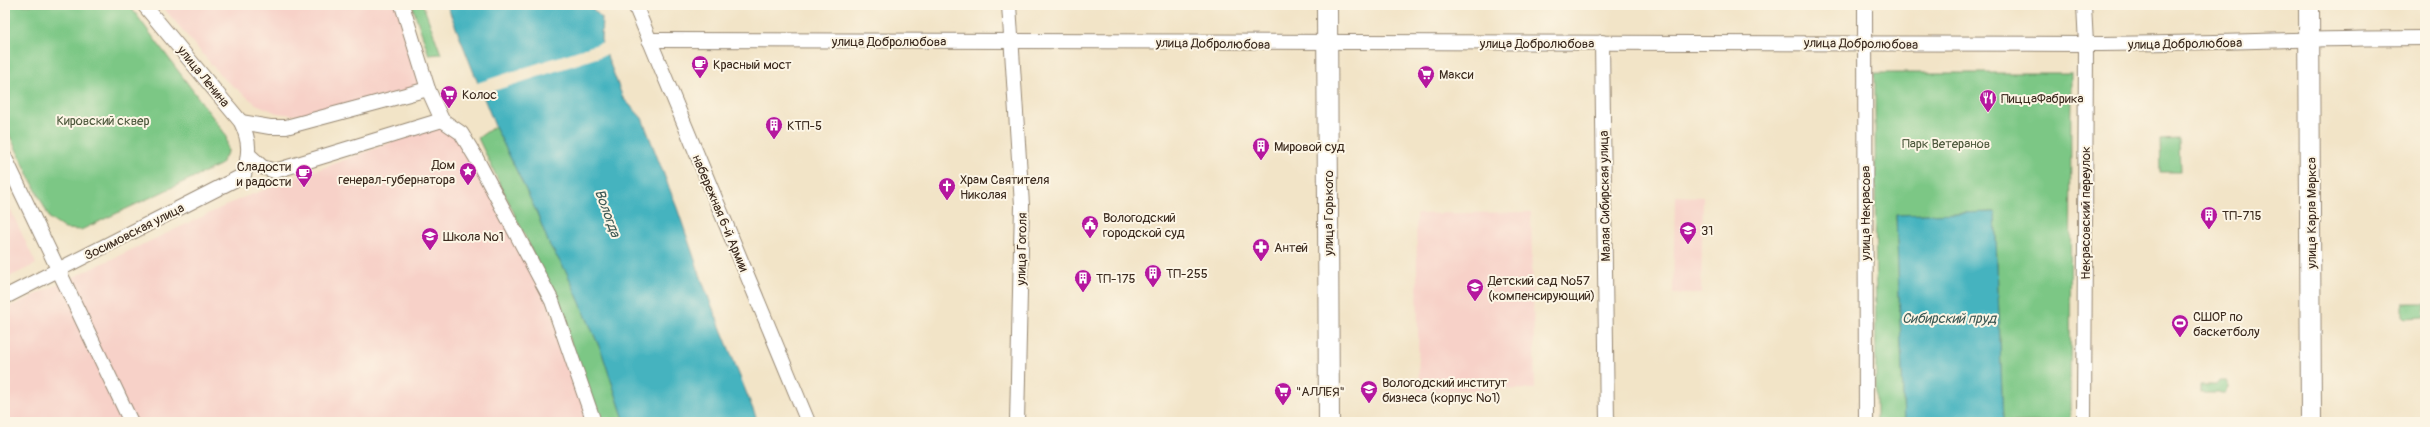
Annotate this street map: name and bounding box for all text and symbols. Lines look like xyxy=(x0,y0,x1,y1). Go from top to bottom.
street label: улица Добролюбова xyxy=(831,34,946,50)
street label: улица Добролюбова xyxy=(1155,35,1270,53)
street label: улица Добролюбова xyxy=(1803,35,1918,53)
street label: улица Добролюбова xyxy=(2127,35,2242,53)
street label: улица Добролюбова xyxy=(1479,36,1594,52)
street label: улица Ленина xyxy=(173,42,233,111)
cafe icon: Красный мост xyxy=(690,54,710,79)
place label: Красный мост xyxy=(713,57,792,73)
supermarket icon: Макси xyxy=(1416,64,1436,89)
place label: Макси xyxy=(1439,67,1474,83)
supermarket icon: Колос xyxy=(439,84,459,109)
place label: Колос xyxy=(462,87,497,103)
restaurant icon: ПиццаФабрика xyxy=(1978,88,1998,113)
place label: ПиццаФабрика xyxy=(2001,91,2083,107)
park label: Кировский сквер xyxy=(56,113,150,129)
building icon: КТП-5 xyxy=(764,115,784,140)
place label: КТП-5 xyxy=(787,118,822,134)
street label: Малая Сибирская улица xyxy=(1596,130,1614,262)
building icon: Мировой суд xyxy=(1251,136,1271,161)
park label: Парк Ветеранов xyxy=(1902,136,1990,152)
place label: Мировой суд xyxy=(1274,139,1345,155)
street label: Некрасовский переулок xyxy=(2078,146,2094,280)
street label: набережная 6-й Армии xyxy=(688,153,752,274)
place label: Дом генерал-губернатора xyxy=(339,157,455,188)
street label: улица Карла Маркса xyxy=(2304,157,2320,270)
place label: Сладости и радости xyxy=(237,159,291,190)
place icon: Дом генерал-губернатора xyxy=(458,161,478,186)
cafe icon: Сладости и радости xyxy=(294,163,314,188)
street label: улица Некрасова xyxy=(1858,166,1874,261)
street label: улица Горького xyxy=(1321,170,1337,257)
place label: Храм Святителя Николая xyxy=(960,172,1049,203)
church icon: Храм Святителя Николая xyxy=(937,176,957,201)
water label: Вологда xyxy=(591,187,624,241)
street label: Зосимовская улица xyxy=(82,200,187,264)
building icon: ТП-715 xyxy=(2199,205,2219,230)
place label: ТП-715 xyxy=(2222,208,2262,224)
place label: Вологодский городской суд xyxy=(1103,210,1185,241)
street label: улица Гоголя xyxy=(1013,213,1031,287)
public building icon: Вологодский городской суд xyxy=(1080,214,1100,239)
school or university icon: 31 xyxy=(1678,220,1698,245)
place label: 31 xyxy=(1701,223,1713,239)
school or university icon: Школа №1 xyxy=(420,226,440,251)
place label: Школа №1 xyxy=(443,229,504,245)
pharmacy icon: Антей xyxy=(1251,237,1271,262)
place label: Антей xyxy=(1274,240,1308,256)
building icon: ТП-255 xyxy=(1143,263,1163,288)
place label: ТП-255 xyxy=(1166,266,1208,282)
building icon: ТП-175 xyxy=(1073,268,1093,293)
place label: ТП-175 xyxy=(1096,271,1136,287)
place label: Детский сад №57 (компенсирующий) xyxy=(1487,273,1595,304)
school or university icon: Детский сад №57 (компенсирующий) xyxy=(1465,277,1485,302)
place label: СШОР по баскетболу xyxy=(2193,309,2260,340)
water label: Сибирский пруд xyxy=(1902,310,1998,327)
sports icon: СШОР по баскетболу xyxy=(2170,313,2190,338)
place label: Вологодский институт бизнеса (корпус №1) xyxy=(1382,375,1508,406)
school or university icon: Вологодский институт бизнеса (корпус №1) xyxy=(1359,379,1379,404)
supermarket icon: "АЛЛЕЯ" xyxy=(1273,381,1293,406)
place label: "АЛЛЕЯ" xyxy=(1296,384,1345,400)

